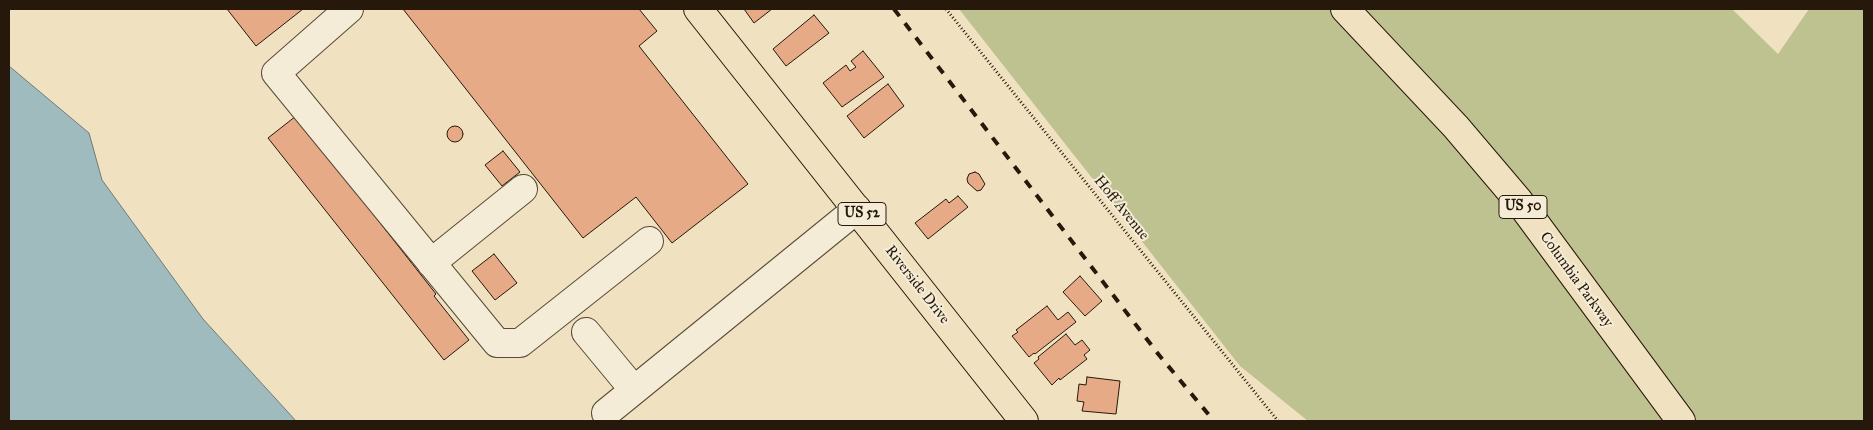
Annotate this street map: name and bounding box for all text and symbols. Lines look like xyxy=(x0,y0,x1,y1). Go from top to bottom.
street label: Hoff Avenue xyxy=(1090,172,1152,244)
road number: US 50 xyxy=(1499,196,1547,218)
road number: US 52 xyxy=(838,202,886,225)
street label: Columbia Parkway xyxy=(1535,229,1617,331)
street label: Riverside Drive xyxy=(881,242,953,328)

